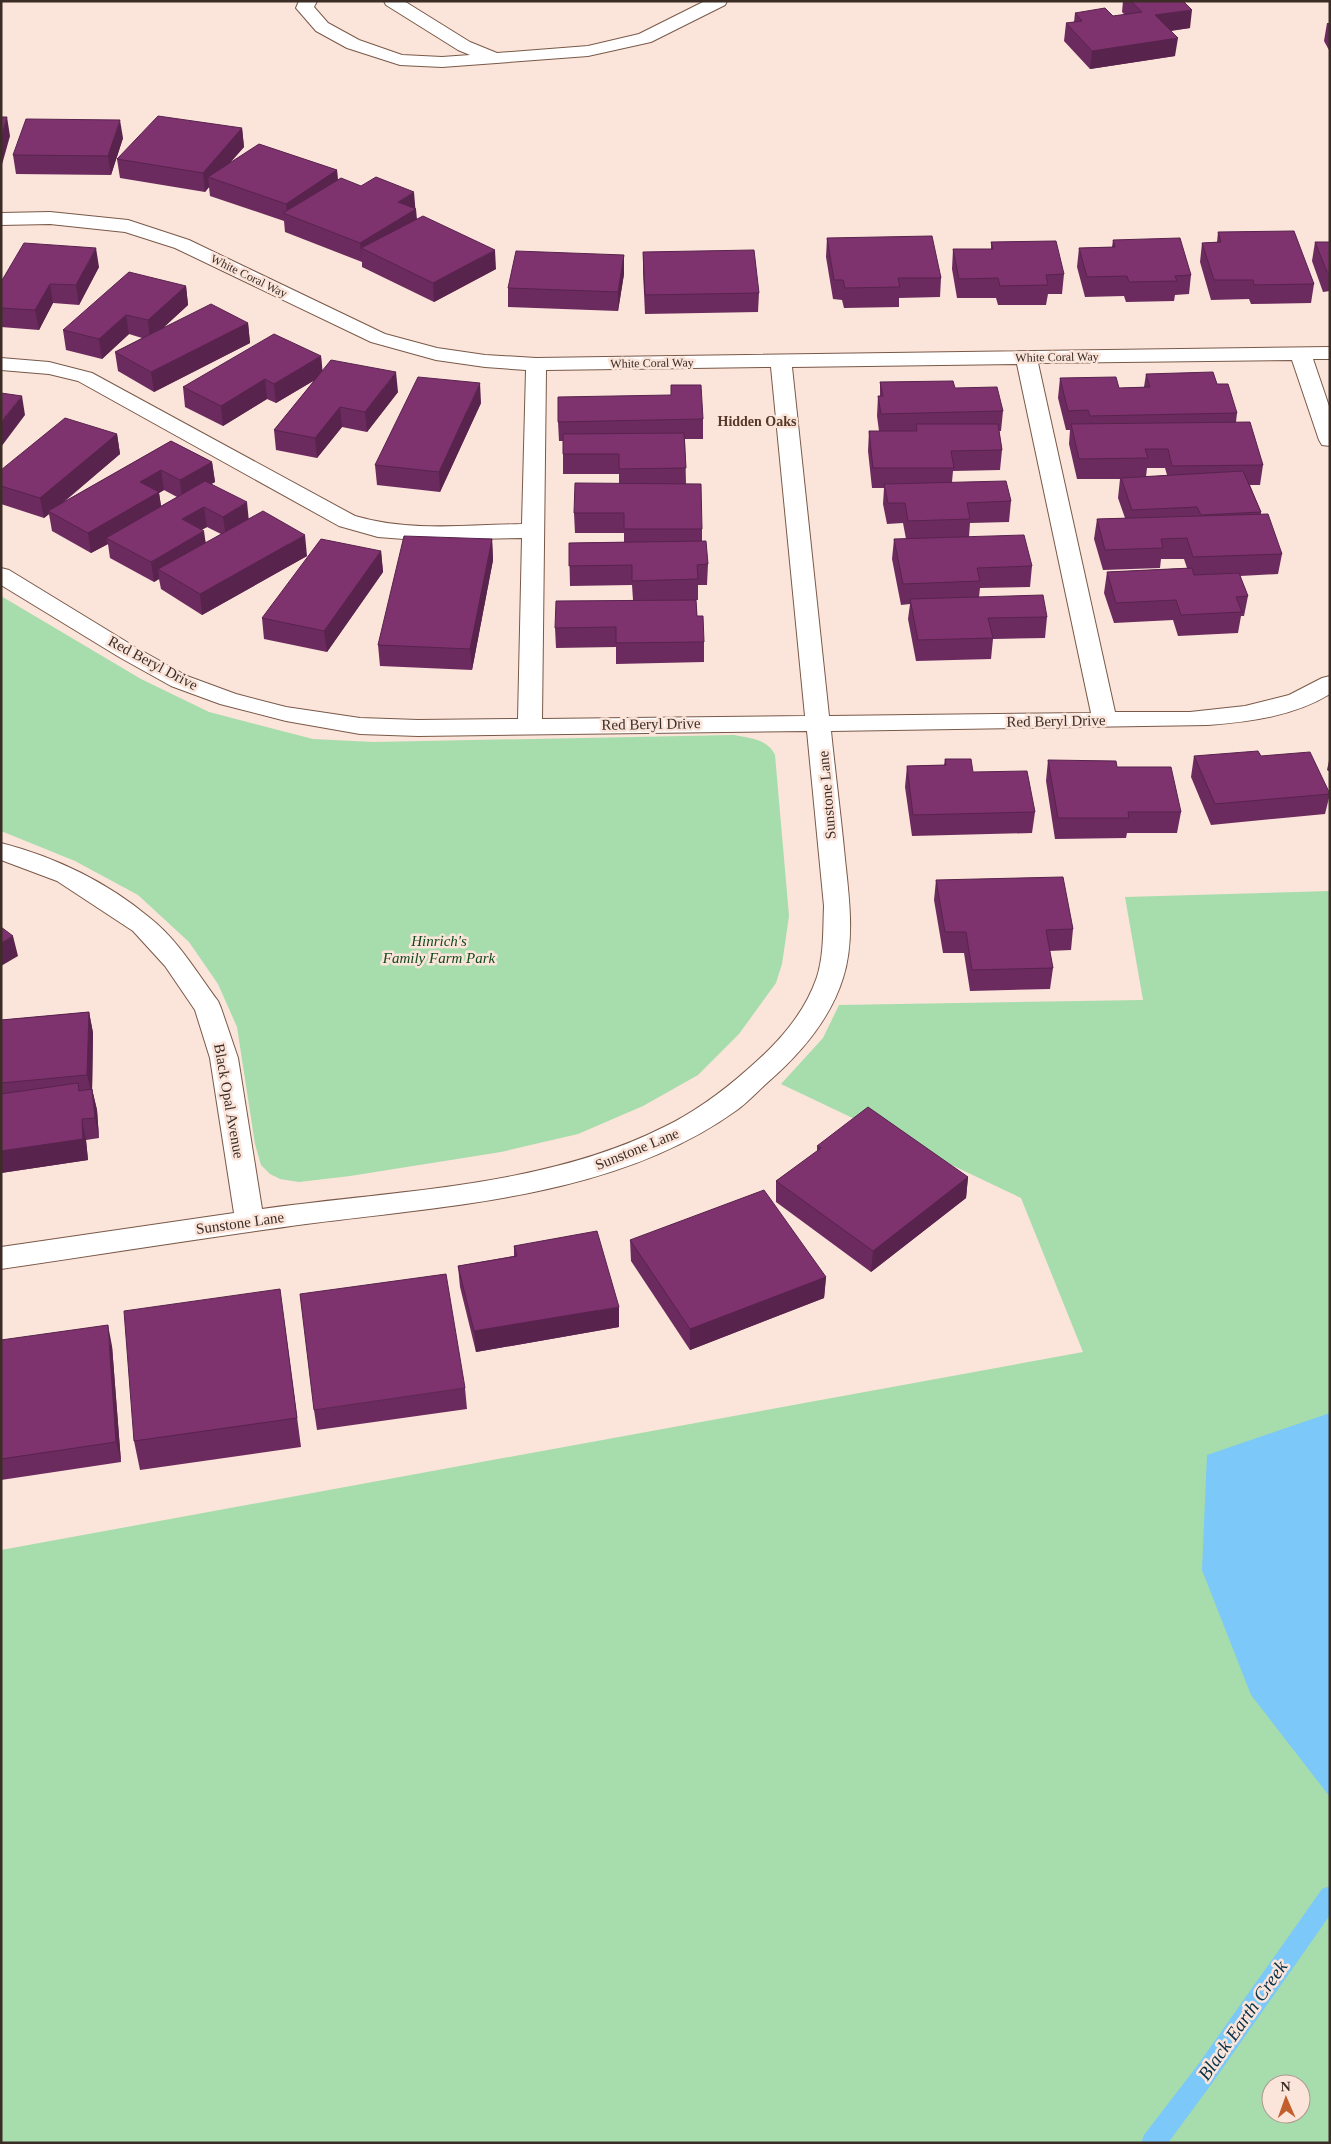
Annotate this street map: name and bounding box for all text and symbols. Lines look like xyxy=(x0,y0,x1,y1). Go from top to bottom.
street label: White Coral Way xyxy=(208,251,290,301)
street label: White Coral Way xyxy=(1015,349,1099,365)
street label: White Coral Way xyxy=(610,355,694,371)
district label: Hidden Oaks xyxy=(718,414,797,429)
street label: Red Beryl Drive xyxy=(105,633,201,693)
street label: Red Beryl Drive xyxy=(1006,712,1106,730)
street label: Red Beryl Drive xyxy=(601,715,701,733)
street label: Sunstone Lane xyxy=(815,750,839,840)
park label: Hinrich's Family Farm Park xyxy=(382,933,496,966)
street label: Black Opal Avenue xyxy=(211,1042,247,1160)
street label: Sunstone Lane xyxy=(593,1125,681,1173)
street label: Sunstone Lane xyxy=(195,1209,285,1237)
water label: Black Earth Creek xyxy=(1193,1956,1292,2084)
north arrow xyxy=(1261,2074,1311,2124)
text: N xyxy=(1280,2079,1291,2094)

